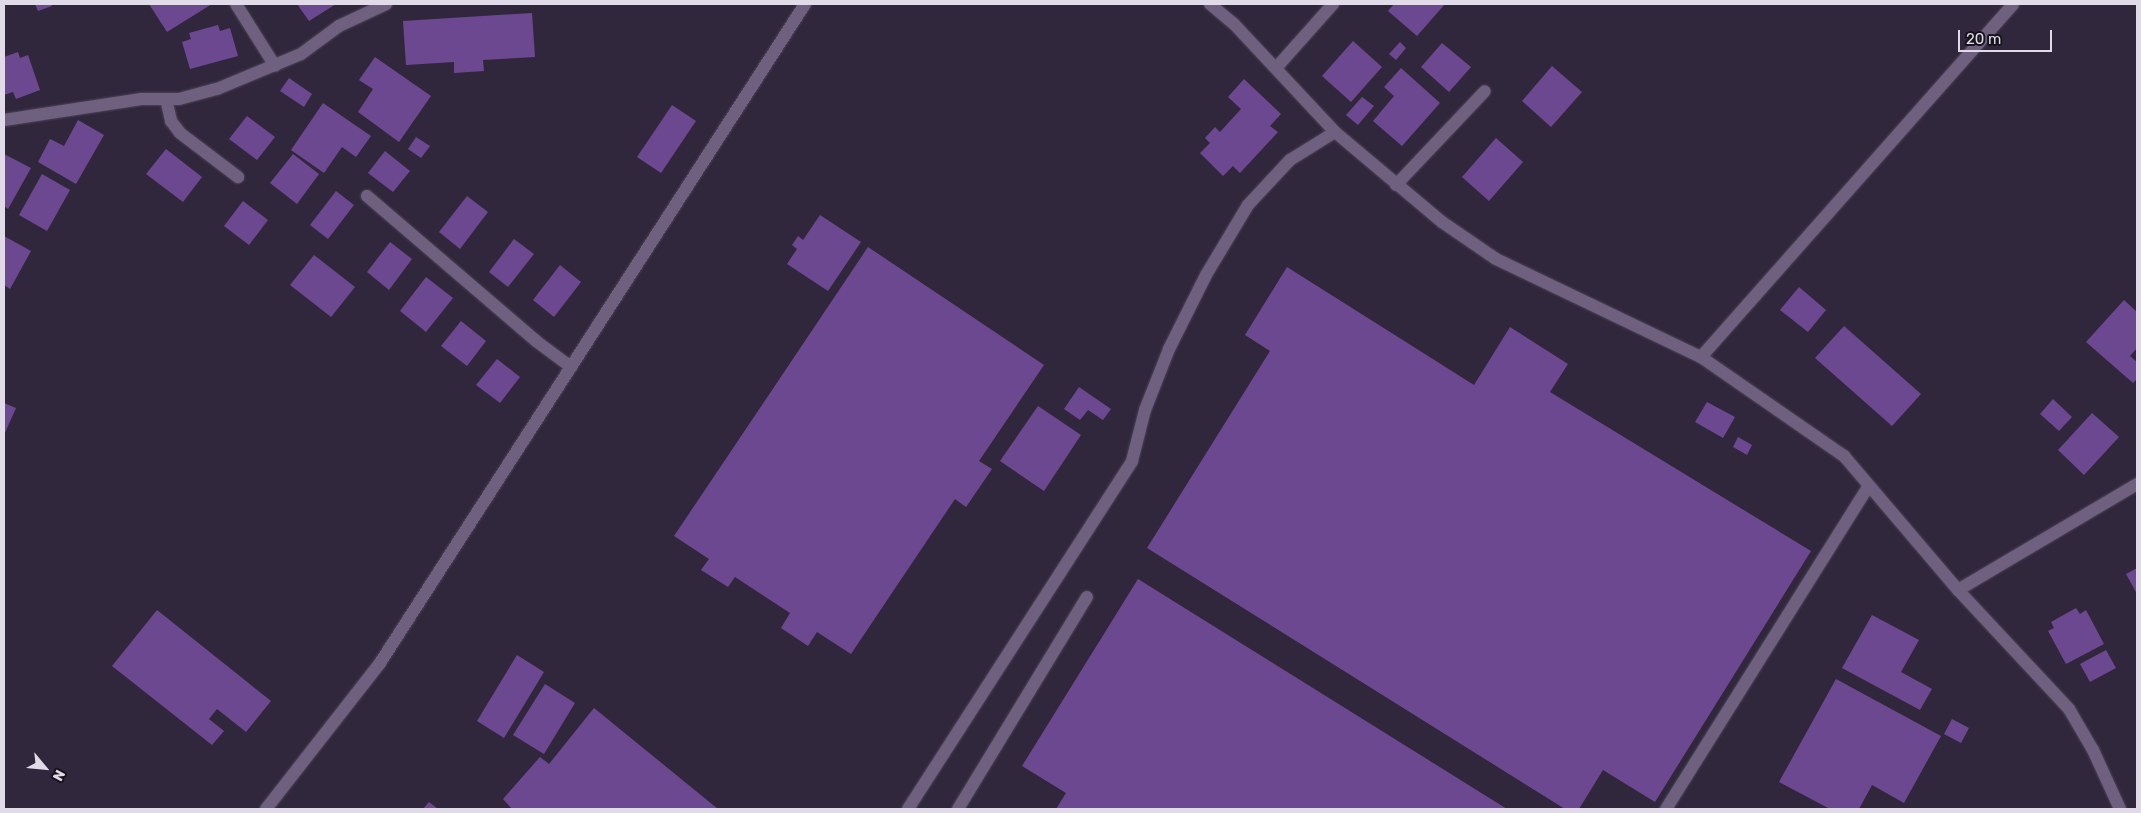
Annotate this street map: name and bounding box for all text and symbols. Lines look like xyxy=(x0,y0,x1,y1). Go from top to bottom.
scale bar xyxy=(1961,20,2055,52)
text: 20 m xyxy=(1966,30,2001,48)
north arrow xyxy=(20,743,70,793)
text: N xyxy=(49,767,69,784)

